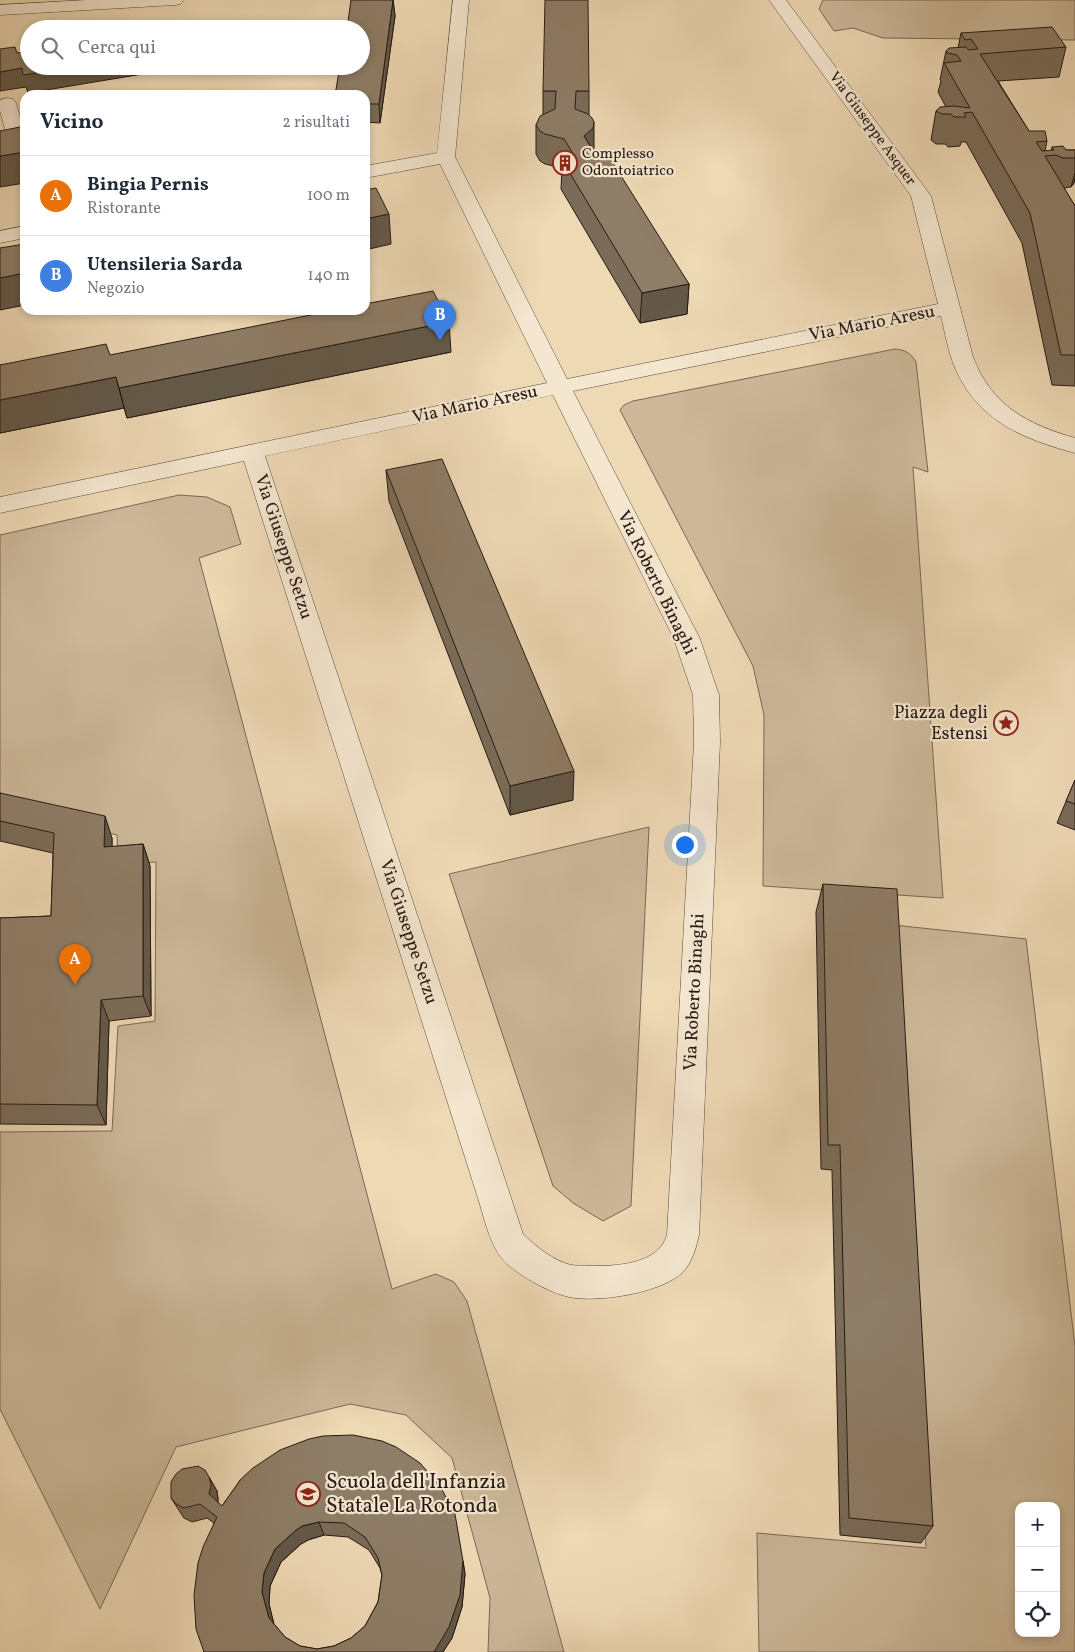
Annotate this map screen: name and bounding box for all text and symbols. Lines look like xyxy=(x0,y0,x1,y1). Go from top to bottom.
search box xyxy=(20,20,370,75)
icon: search xyxy=(38,34,66,62)
text: Cerca qui xyxy=(78,35,156,61)
street label: Via Giuseppe Asquer xyxy=(823,68,921,190)
text: Vicino xyxy=(40,108,104,137)
text: 2 risultati xyxy=(282,112,350,134)
place label: Complesso Odontoiatrico xyxy=(582,144,674,182)
building icon: Complesso Odontoiatrico xyxy=(552,150,578,176)
text: Bingia Pernis xyxy=(87,172,209,198)
text: A xyxy=(50,185,62,207)
text: 100 m xyxy=(307,185,350,207)
text: Ristorante xyxy=(87,198,161,220)
text: Utensileria Sarda xyxy=(87,252,243,278)
text: B xyxy=(51,265,61,287)
text: 140 m xyxy=(308,265,350,287)
text: Negozio xyxy=(87,278,145,300)
pin: B xyxy=(424,300,456,341)
street label: Via Mario Aresu xyxy=(807,300,937,348)
street label: Via Mario Aresu xyxy=(410,379,540,431)
street label: Via Giuseppe Setzu xyxy=(248,471,318,623)
street label: Via Roberto Binaghi xyxy=(610,507,702,659)
place label: Piazza degli Estensi xyxy=(894,701,988,747)
place icon: Piazza degli Estensi xyxy=(993,710,1019,736)
your location xyxy=(672,832,698,858)
street label: Via Giuseppe Setzu xyxy=(373,856,443,1008)
street label: Via Roberto Binaghi xyxy=(678,913,712,1071)
pin: A xyxy=(59,944,91,985)
place label: Scuola dell'Infanzia Statale La Rotonda xyxy=(326,1468,506,1521)
school or university icon: Scuola dell'Infanzia Statale La Rotonda xyxy=(295,1481,321,1507)
map controls xyxy=(1015,1502,1060,1637)
button: + xyxy=(1015,1502,1060,1547)
button: − xyxy=(1015,1547,1060,1592)
button: locate xyxy=(1015,1592,1060,1637)

